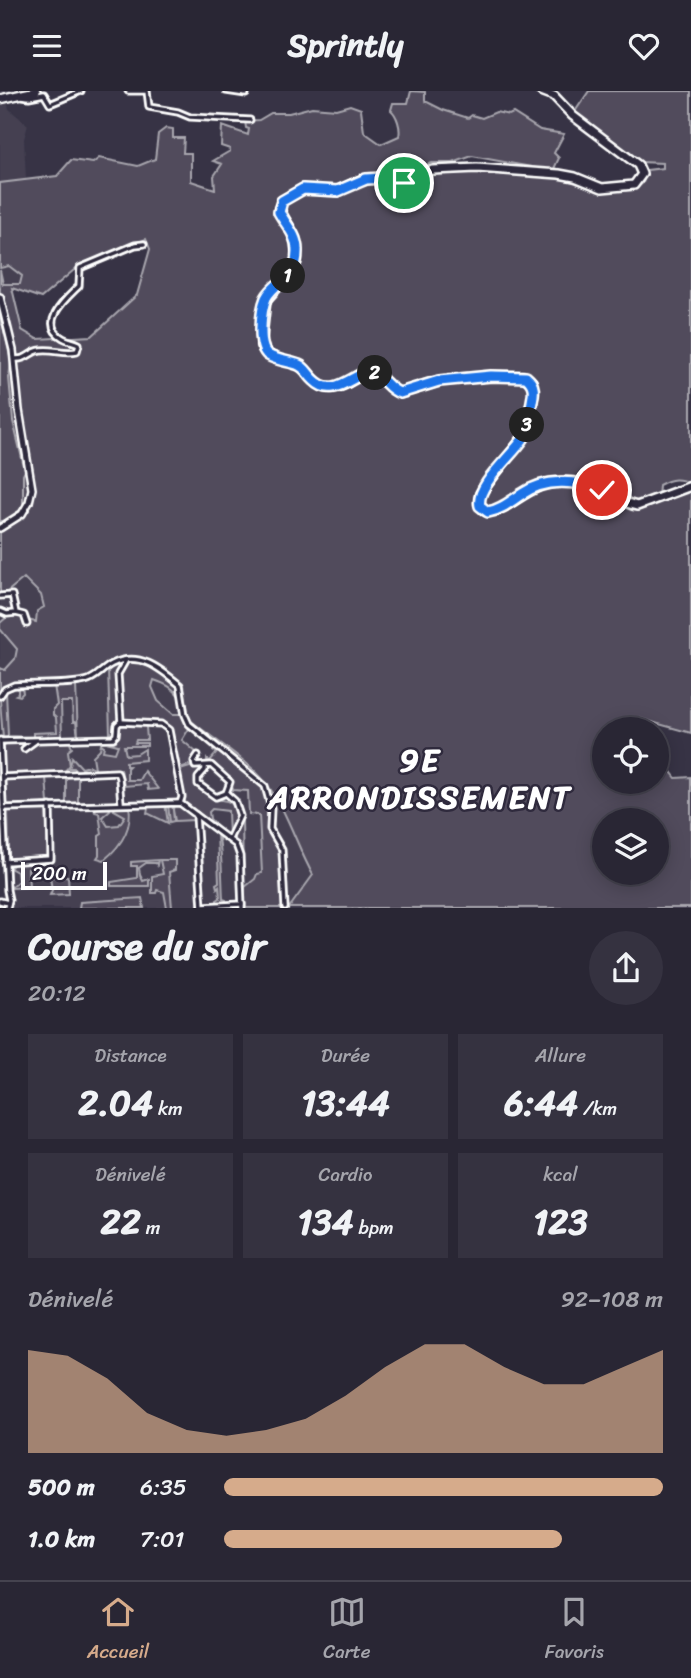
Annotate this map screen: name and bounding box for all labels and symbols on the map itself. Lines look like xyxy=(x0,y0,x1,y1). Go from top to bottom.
pin xyxy=(374,153,434,213)
pin: 1 xyxy=(270,259,306,293)
pin: 2 xyxy=(358,355,392,391)
pin: 3 xyxy=(510,407,544,443)
pin xyxy=(572,460,632,520)
district label: 9E ARRONDISSEMENT xyxy=(266,732,572,826)
scale bar xyxy=(21,859,107,891)

